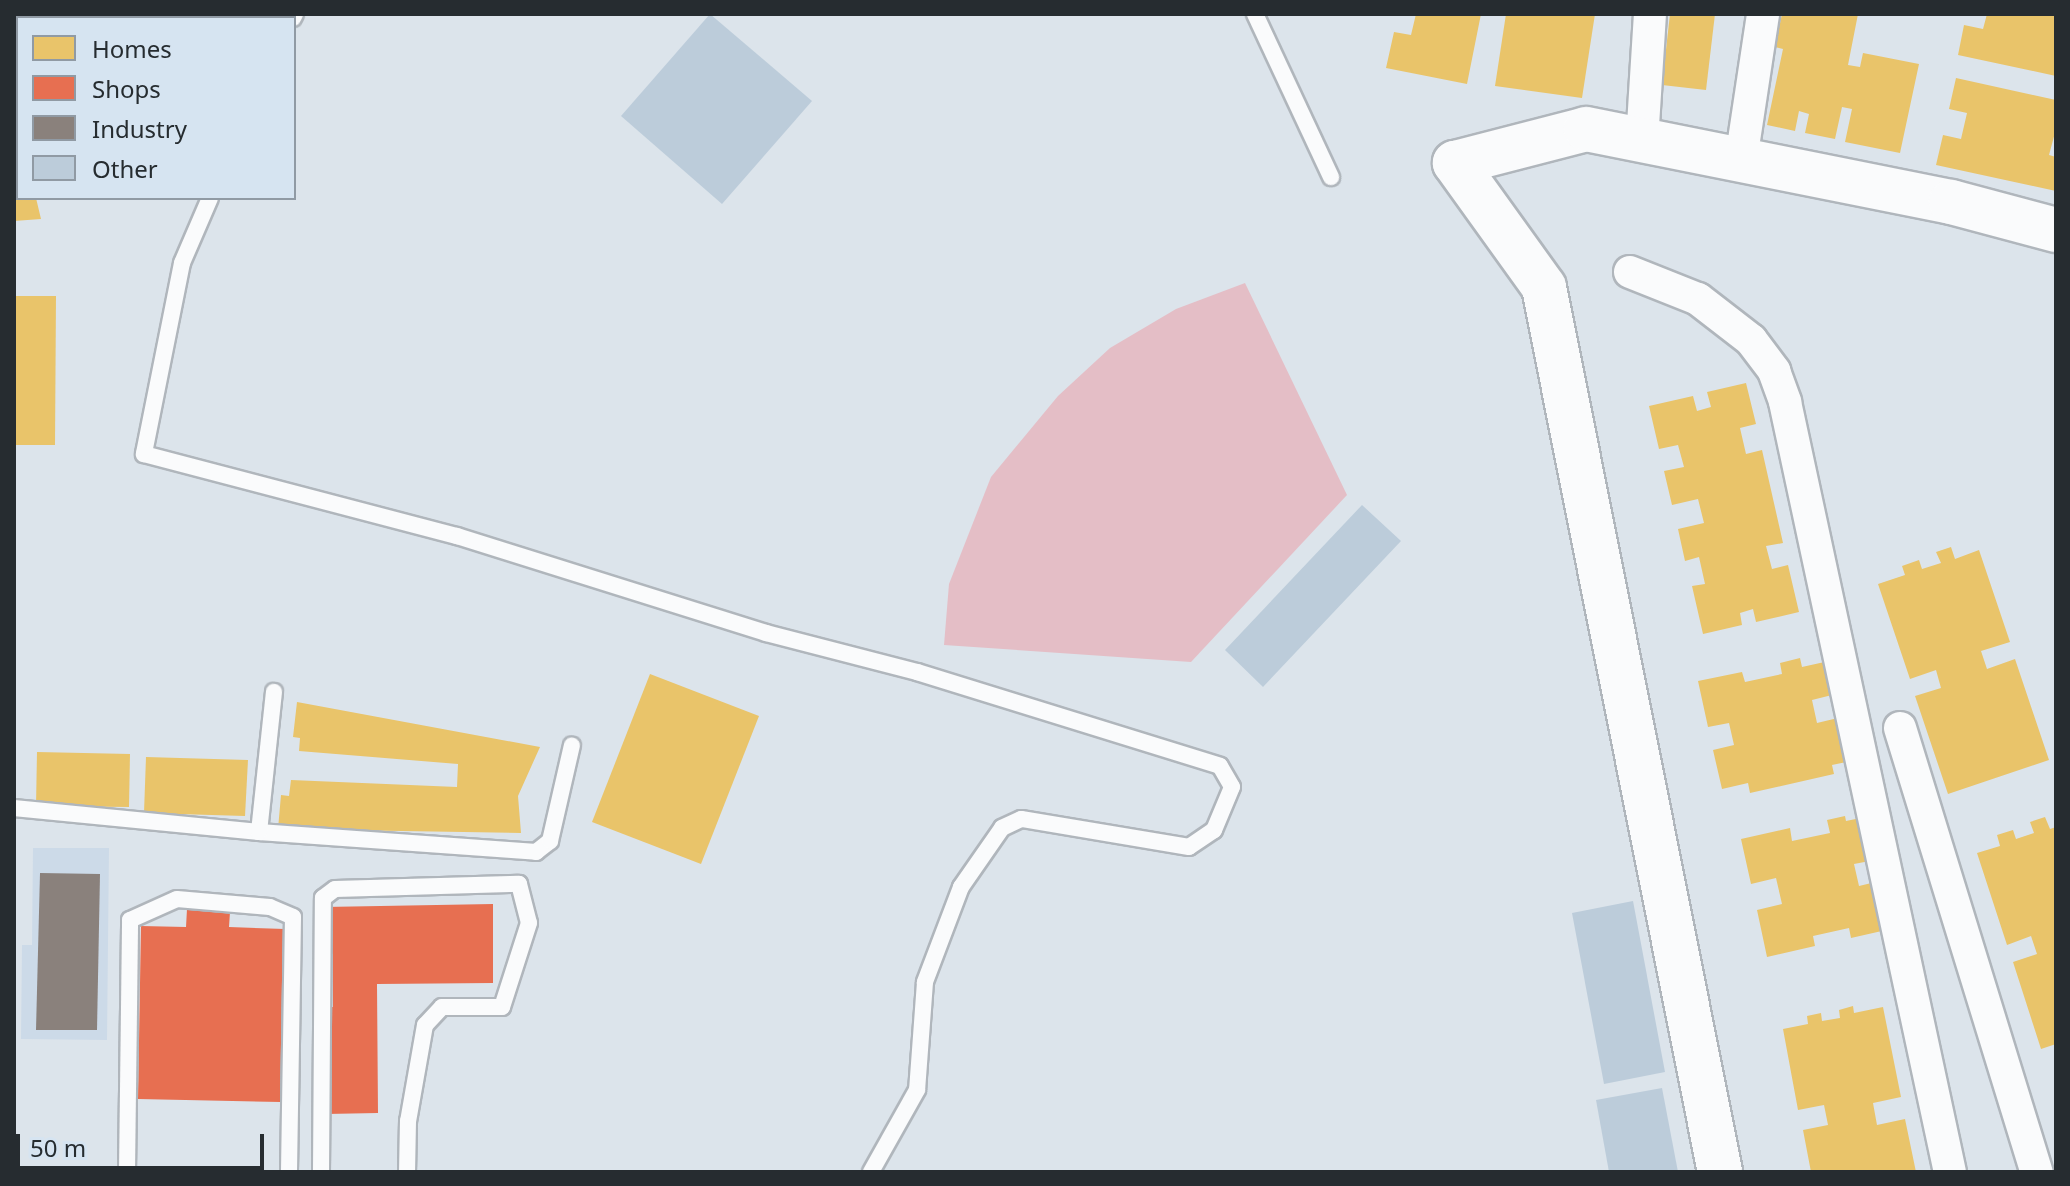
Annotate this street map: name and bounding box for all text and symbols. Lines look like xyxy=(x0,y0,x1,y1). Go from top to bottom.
legend xyxy=(16,16,296,200)
text: Homes xyxy=(92,32,172,65)
text: Shops xyxy=(92,72,161,105)
text: Industry xyxy=(92,112,187,145)
text: Other xyxy=(92,152,158,185)
scale bar xyxy=(20,1118,268,1168)
text: 50 m xyxy=(30,1131,86,1164)

